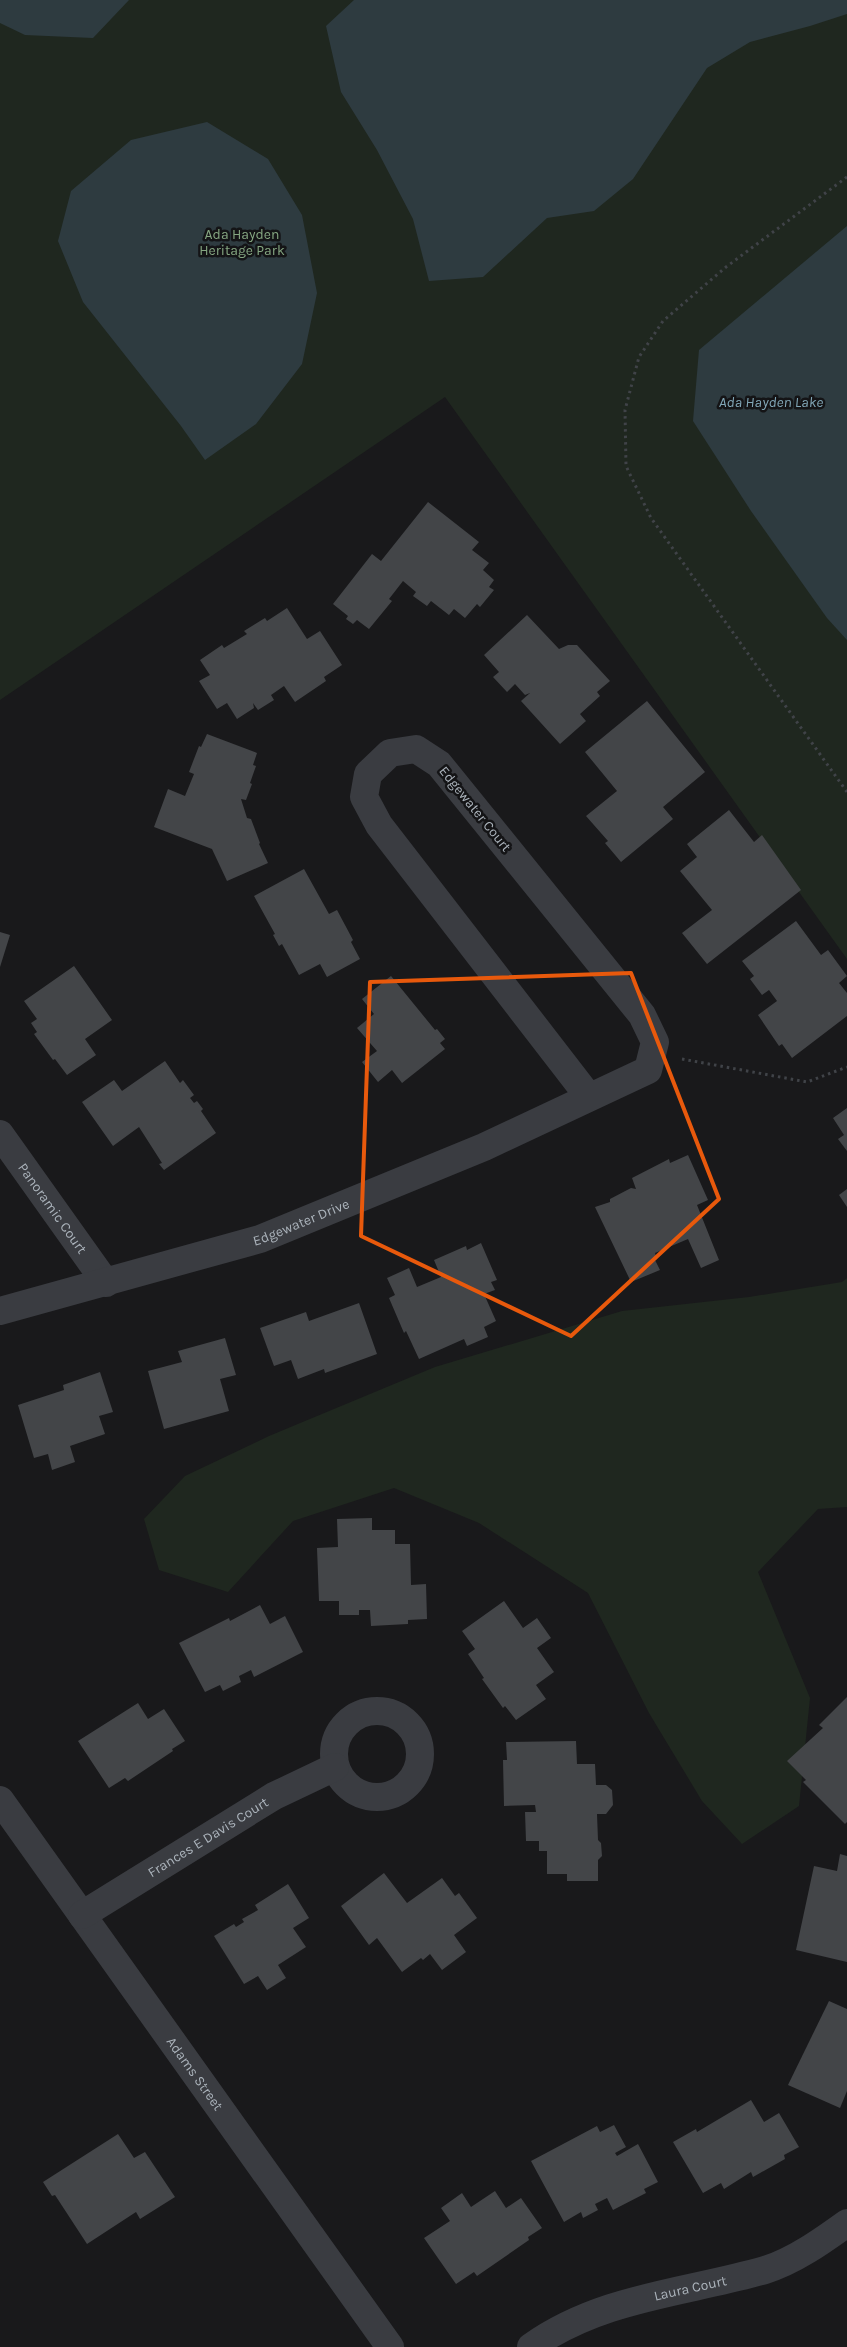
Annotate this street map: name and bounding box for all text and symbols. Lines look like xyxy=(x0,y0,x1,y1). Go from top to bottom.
park label: Ada Hayden Heritage Park xyxy=(199,226,285,259)
water label: Ada Hayden Lake xyxy=(719,393,823,411)
street label: Edgewater Court xyxy=(435,763,515,855)
street label: Panoramic Court xyxy=(15,1160,91,1257)
street label: Edgewater Drive xyxy=(251,1195,352,1249)
street label: Frances E Davis Court xyxy=(144,1793,271,1881)
street label: Adams Street xyxy=(163,2034,227,2114)
street label: Laura Court xyxy=(652,2272,728,2304)

